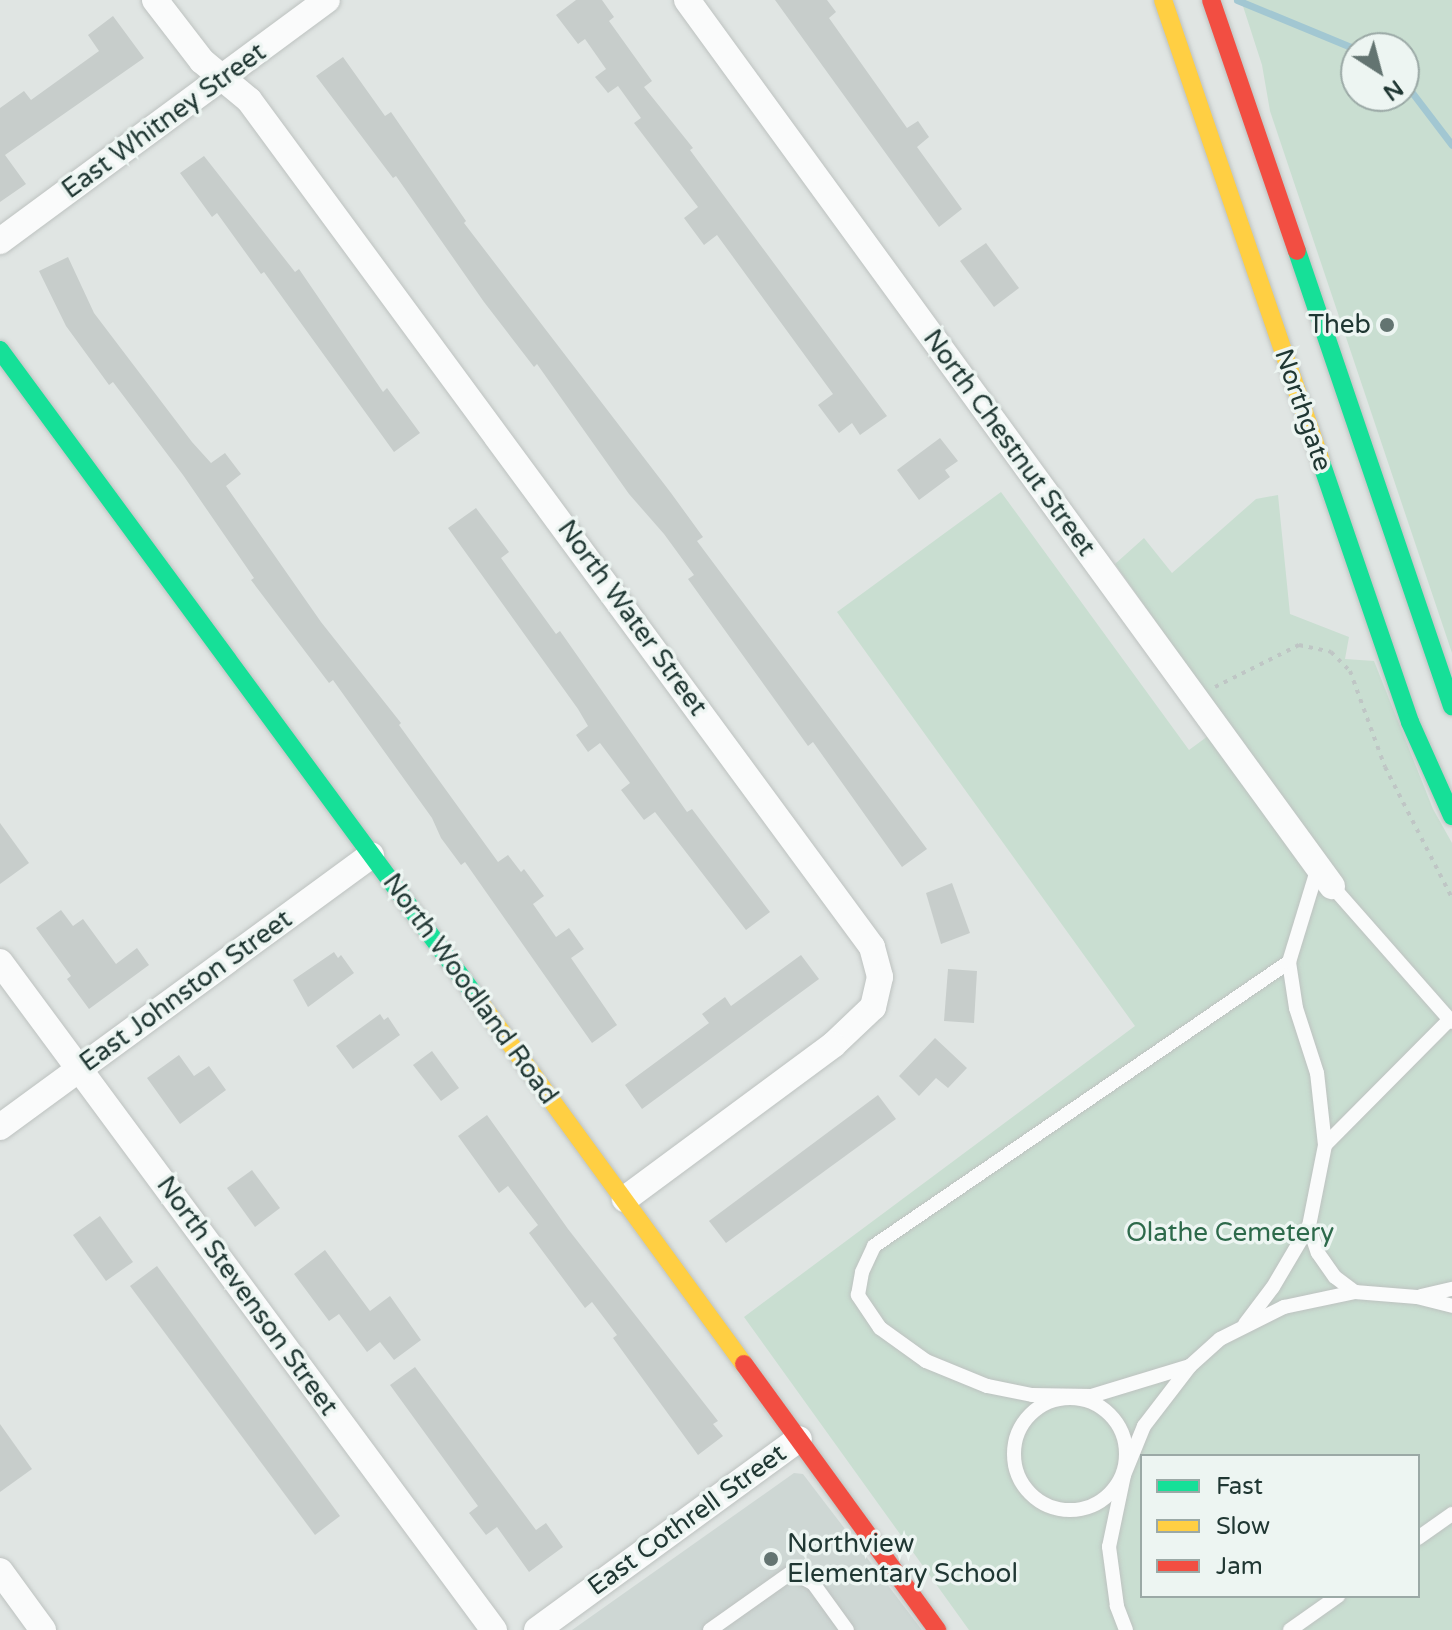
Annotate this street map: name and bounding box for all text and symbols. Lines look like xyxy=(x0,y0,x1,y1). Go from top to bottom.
north arrow xyxy=(1340,32,1420,112)
street label: East Whitney Street xyxy=(56,37,272,205)
text: N xyxy=(1378,74,1408,106)
place label: Theb xyxy=(1308,309,1371,341)
marker: Theb xyxy=(1378,316,1396,334)
street label: North Chestnut Street xyxy=(916,324,1102,562)
street label: Northgate xyxy=(1268,345,1338,475)
street label: North Water Street xyxy=(551,514,713,722)
street label: North Woodland Road xyxy=(376,868,564,1110)
street label: East Johnston Street xyxy=(74,904,298,1078)
street label: North Stevenson Street xyxy=(150,1170,344,1422)
park label: Olathe Cemetery xyxy=(1126,1217,1334,1249)
street label: East Cothrell Street xyxy=(582,1438,792,1602)
legend xyxy=(1140,1454,1420,1598)
text: Fast xyxy=(1216,1472,1263,1501)
text: Slow xyxy=(1216,1512,1270,1541)
place label: Northview Elementary School xyxy=(787,1528,1018,1590)
marker: Northview Elementary School xyxy=(762,1550,780,1568)
text: Jam xyxy=(1216,1552,1263,1581)

